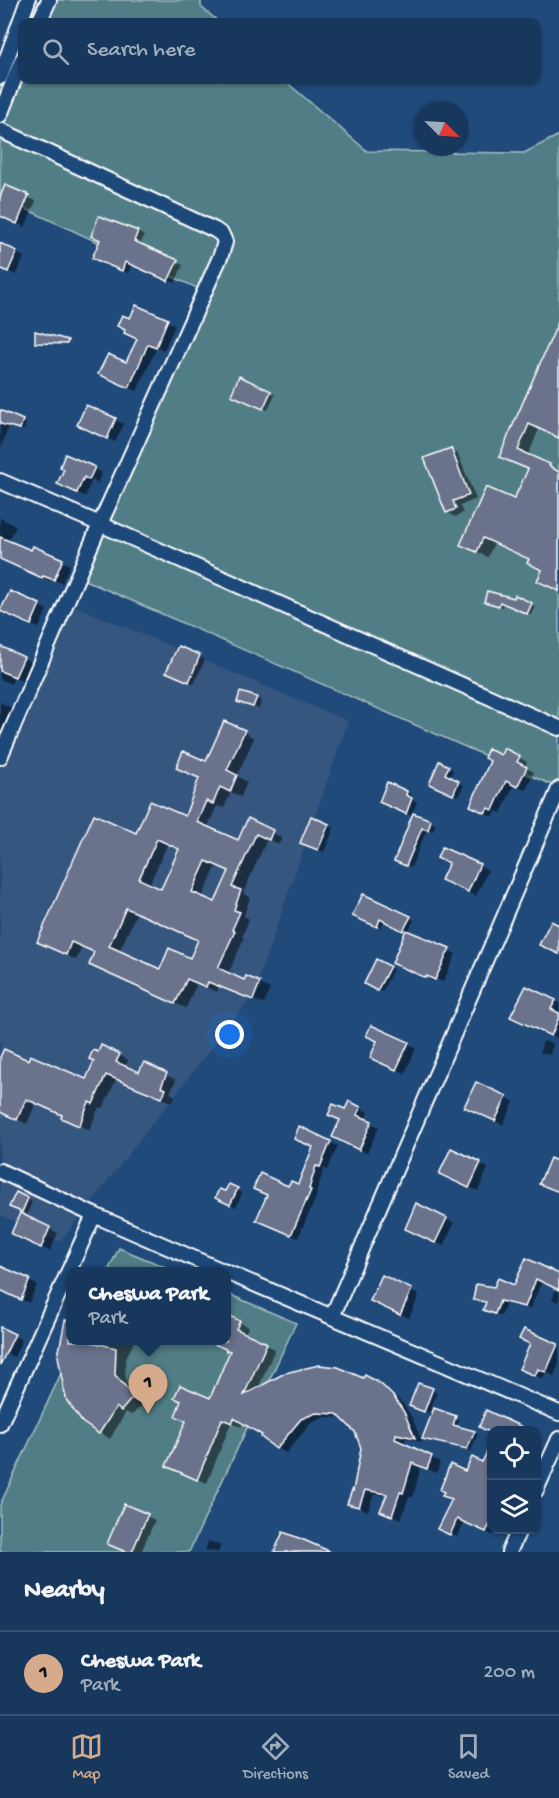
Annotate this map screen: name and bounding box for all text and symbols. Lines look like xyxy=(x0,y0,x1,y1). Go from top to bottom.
search box xyxy=(18,18,541,84)
icon: search xyxy=(39,35,72,68)
text: Search here xyxy=(87,38,195,64)
north arrow xyxy=(415,102,469,156)
your location xyxy=(215,1020,244,1049)
popup xyxy=(66,1267,231,1345)
text: Cheswa Park xyxy=(89,1282,208,1308)
text: Park xyxy=(89,1308,127,1331)
pin: 1 xyxy=(128,1364,168,1414)
map controls xyxy=(487,1426,541,1534)
button: locate xyxy=(487,1426,541,1480)
button: layers xyxy=(487,1480,541,1534)
text: Nearby xyxy=(24,1576,105,1607)
text: Cheswa Park xyxy=(81,1649,201,1675)
text: 1 xyxy=(39,1662,48,1685)
text: 200 m xyxy=(484,1662,535,1685)
text: Park xyxy=(81,1675,119,1698)
tab: Map xyxy=(70,1730,103,1785)
tab: Directions xyxy=(243,1730,308,1785)
tab: Saved xyxy=(448,1730,489,1785)

